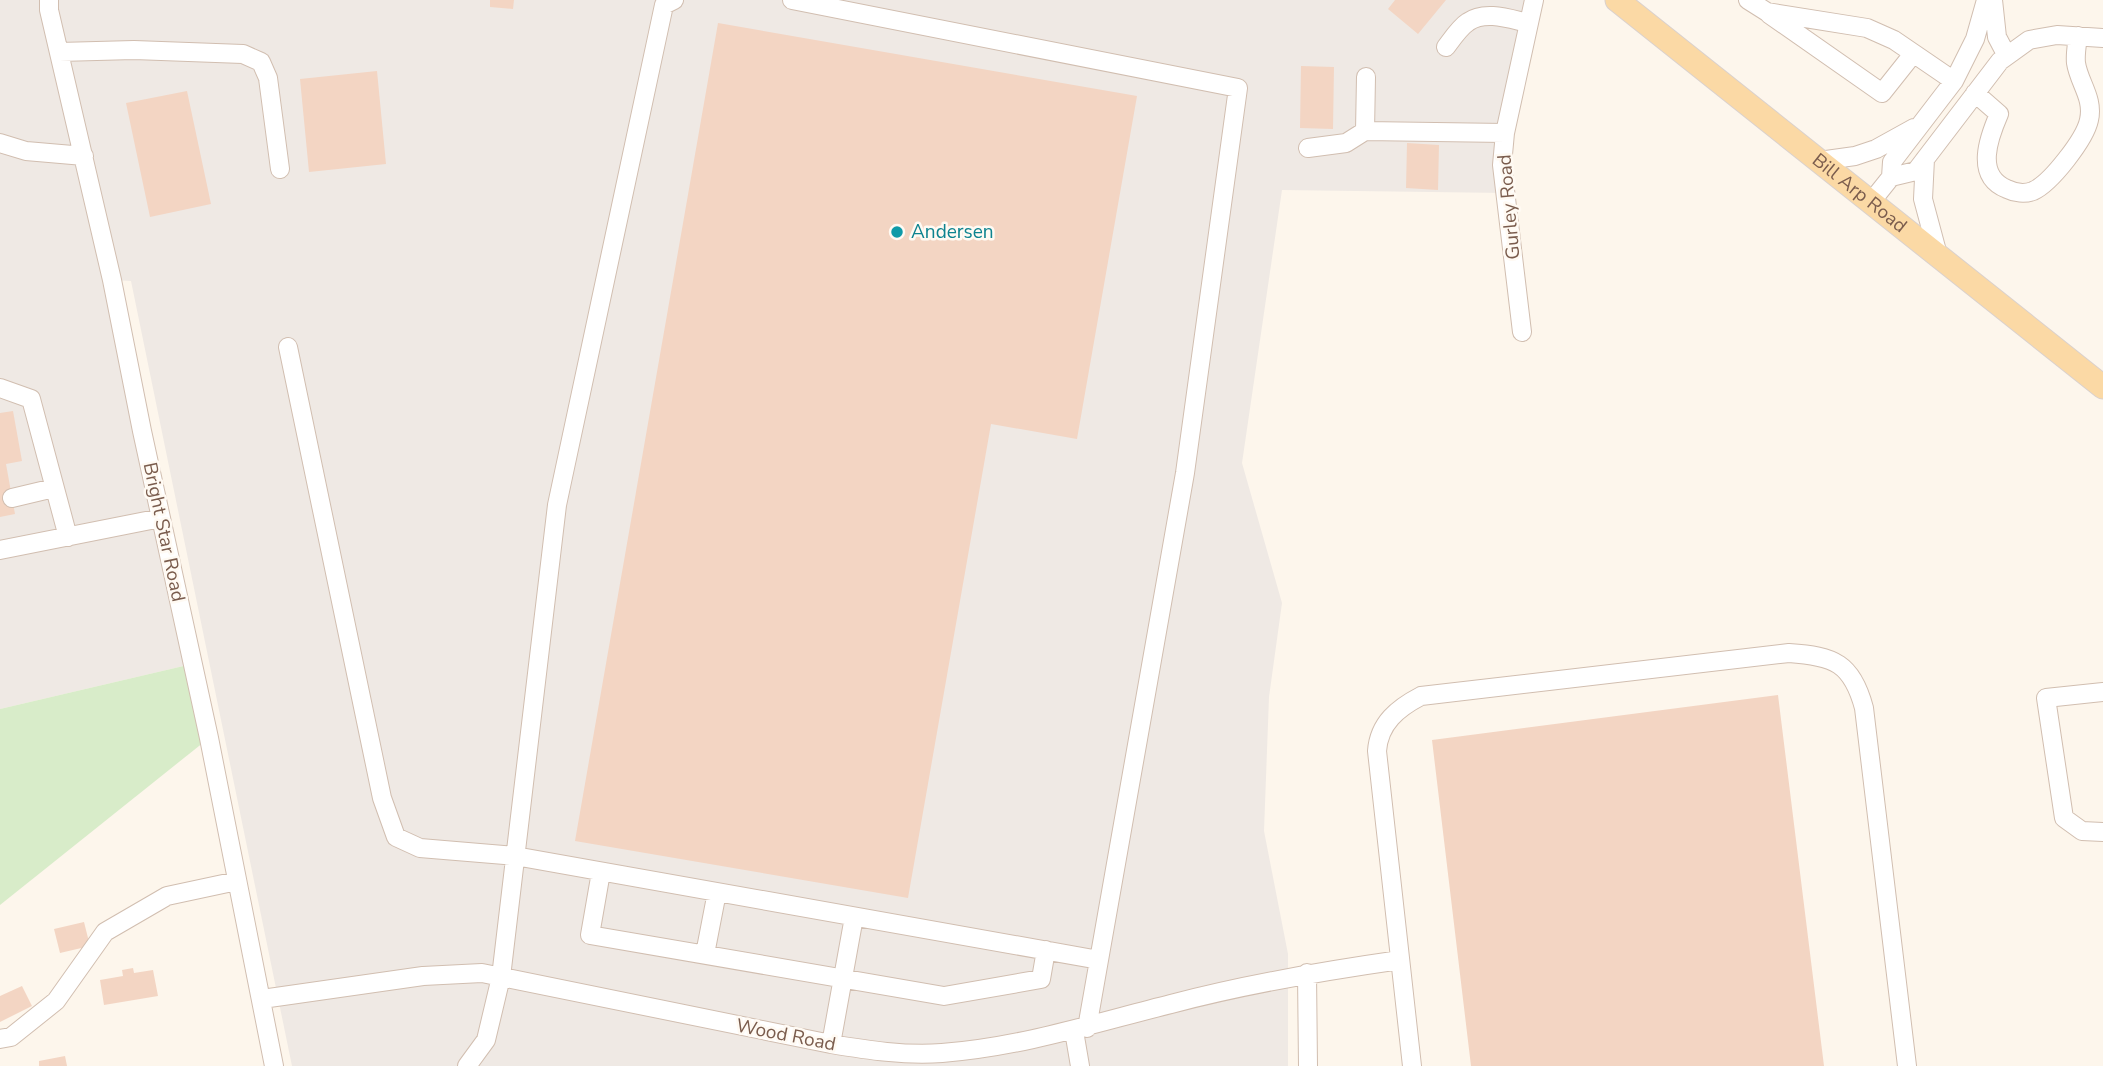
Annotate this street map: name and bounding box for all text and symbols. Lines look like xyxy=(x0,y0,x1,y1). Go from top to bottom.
street label: Bill Arp Road xyxy=(1807,147,1912,239)
street label: Gurley Road xyxy=(1491,153,1527,261)
place label: Andersen xyxy=(911,219,994,245)
marker: Andersen xyxy=(889,224,905,240)
street label: Bright Star Road xyxy=(137,460,191,604)
street label: Wood Road xyxy=(734,1013,838,1057)

